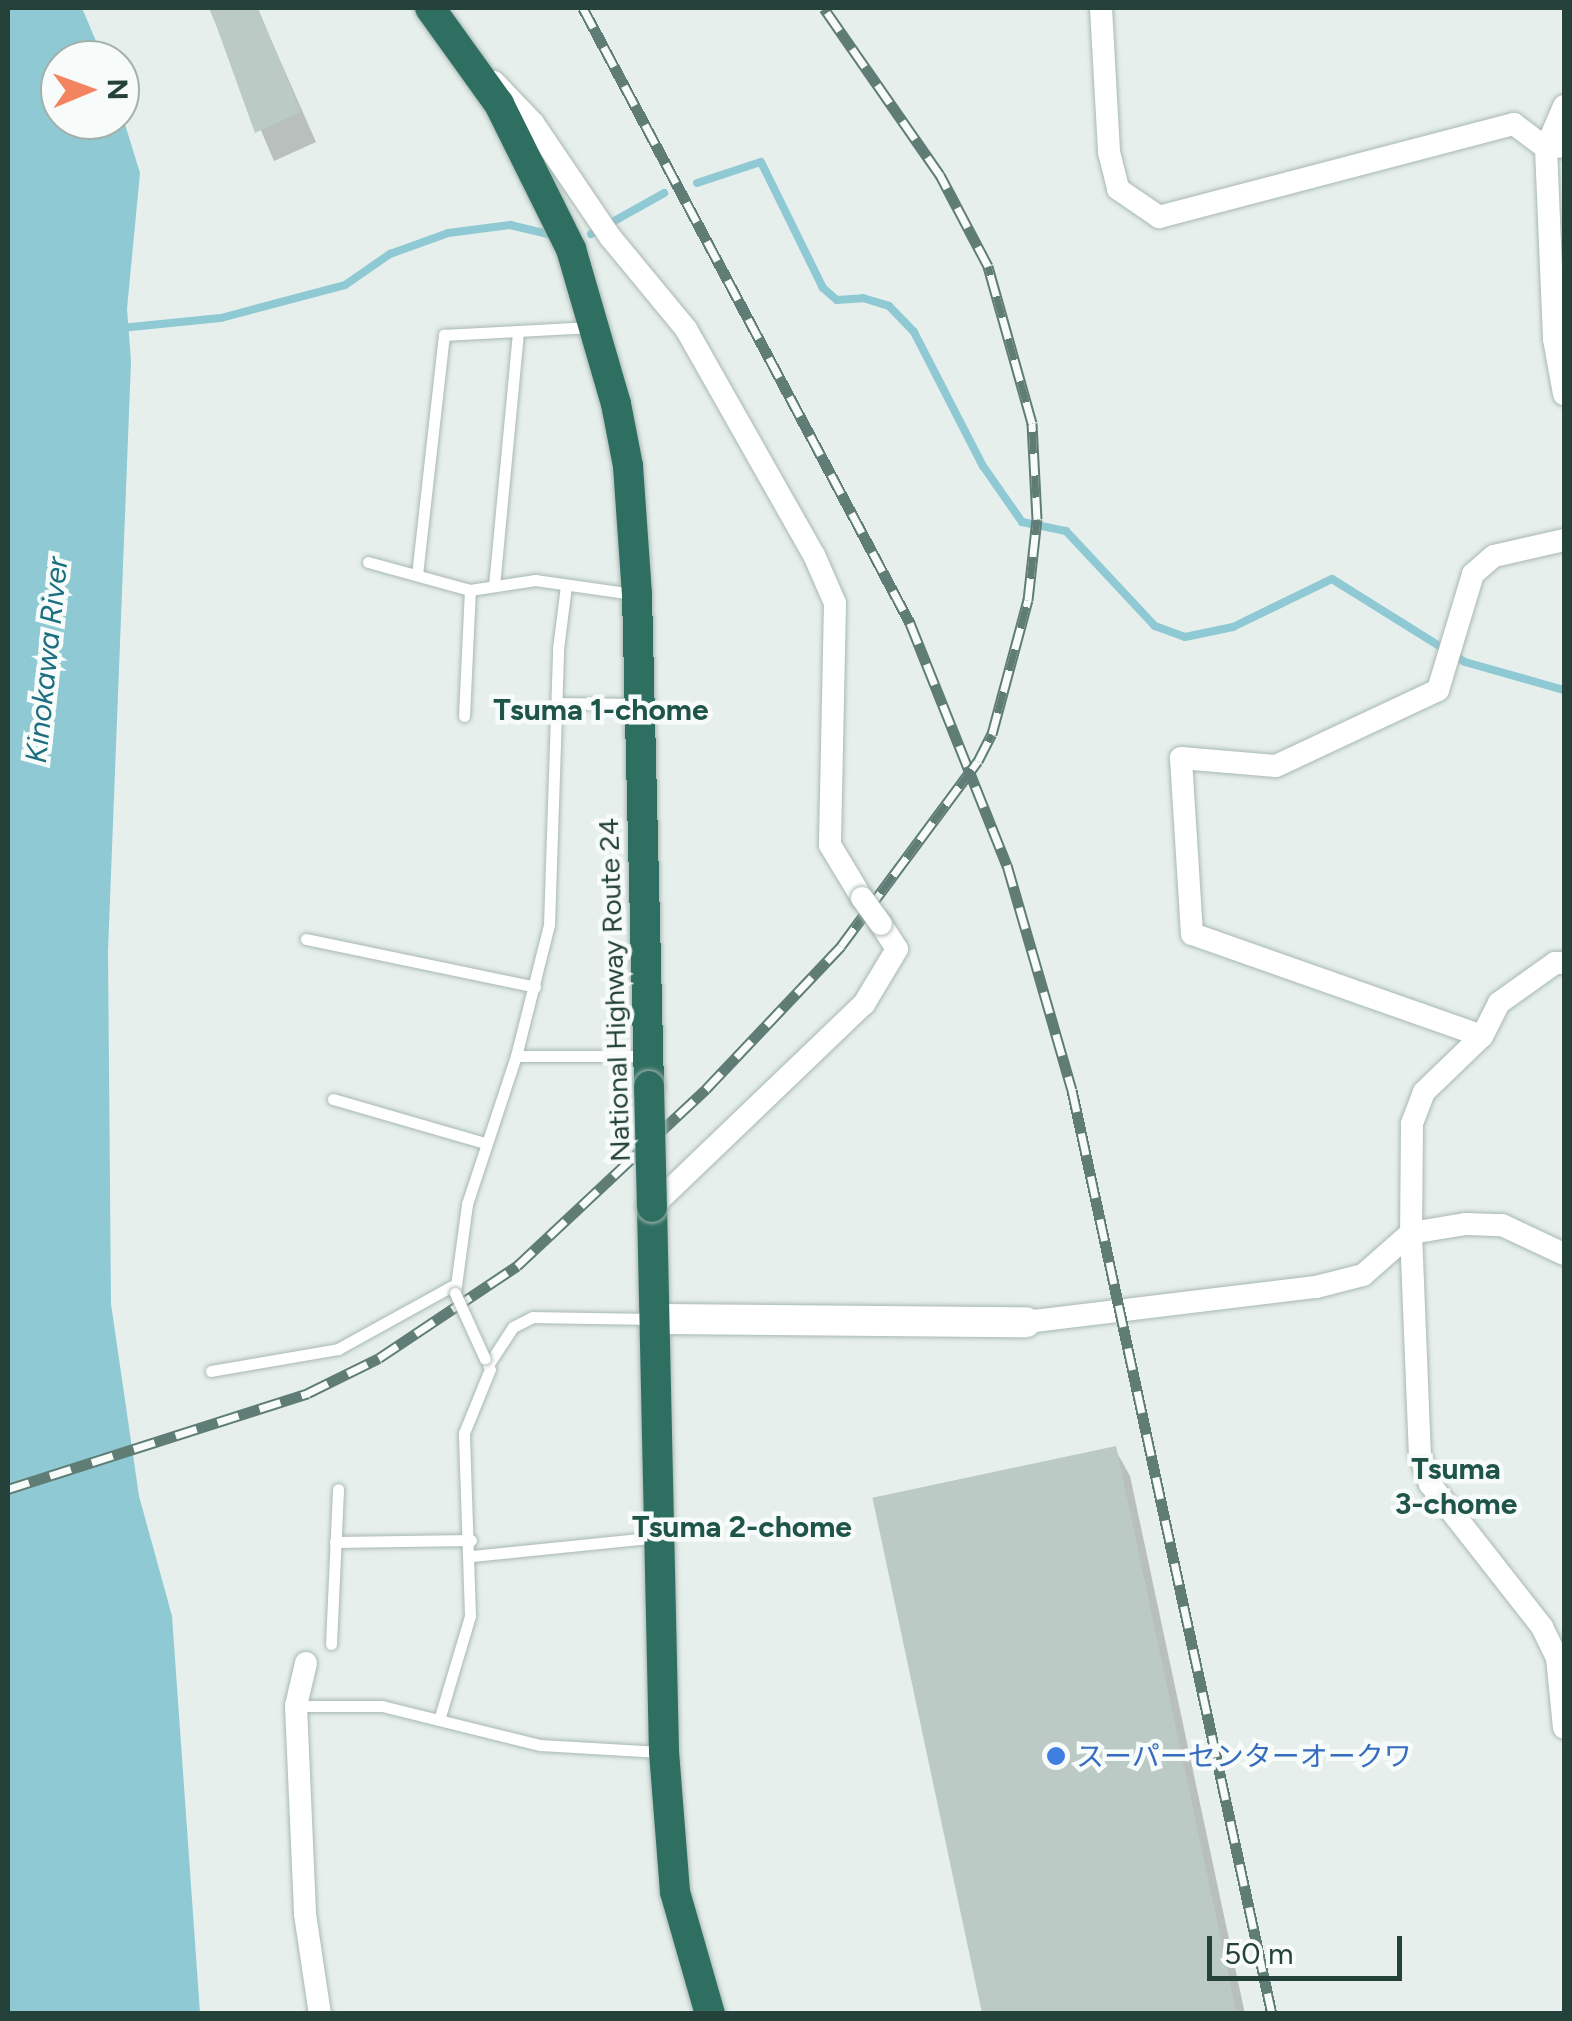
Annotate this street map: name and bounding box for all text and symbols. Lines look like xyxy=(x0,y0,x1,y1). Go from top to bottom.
north arrow xyxy=(40,40,140,140)
text: N xyxy=(101,78,135,101)
water label: Kinokawa River xyxy=(18,555,76,765)
district label: Tsuma 1-chome xyxy=(493,692,709,728)
street label: National Highway Route 24 xyxy=(591,817,637,1163)
district label: Tsuma 3-chome xyxy=(1395,1451,1517,1522)
district label: Tsuma 2-chome xyxy=(632,1509,852,1545)
place label: スーパーセンターオークワ xyxy=(1076,1739,1412,1773)
marker: スーパーセンターオークワ xyxy=(1045,1745,1067,1767)
scale bar xyxy=(1212,1916,1407,1978)
text: 50 m xyxy=(1224,1935,1293,1972)

